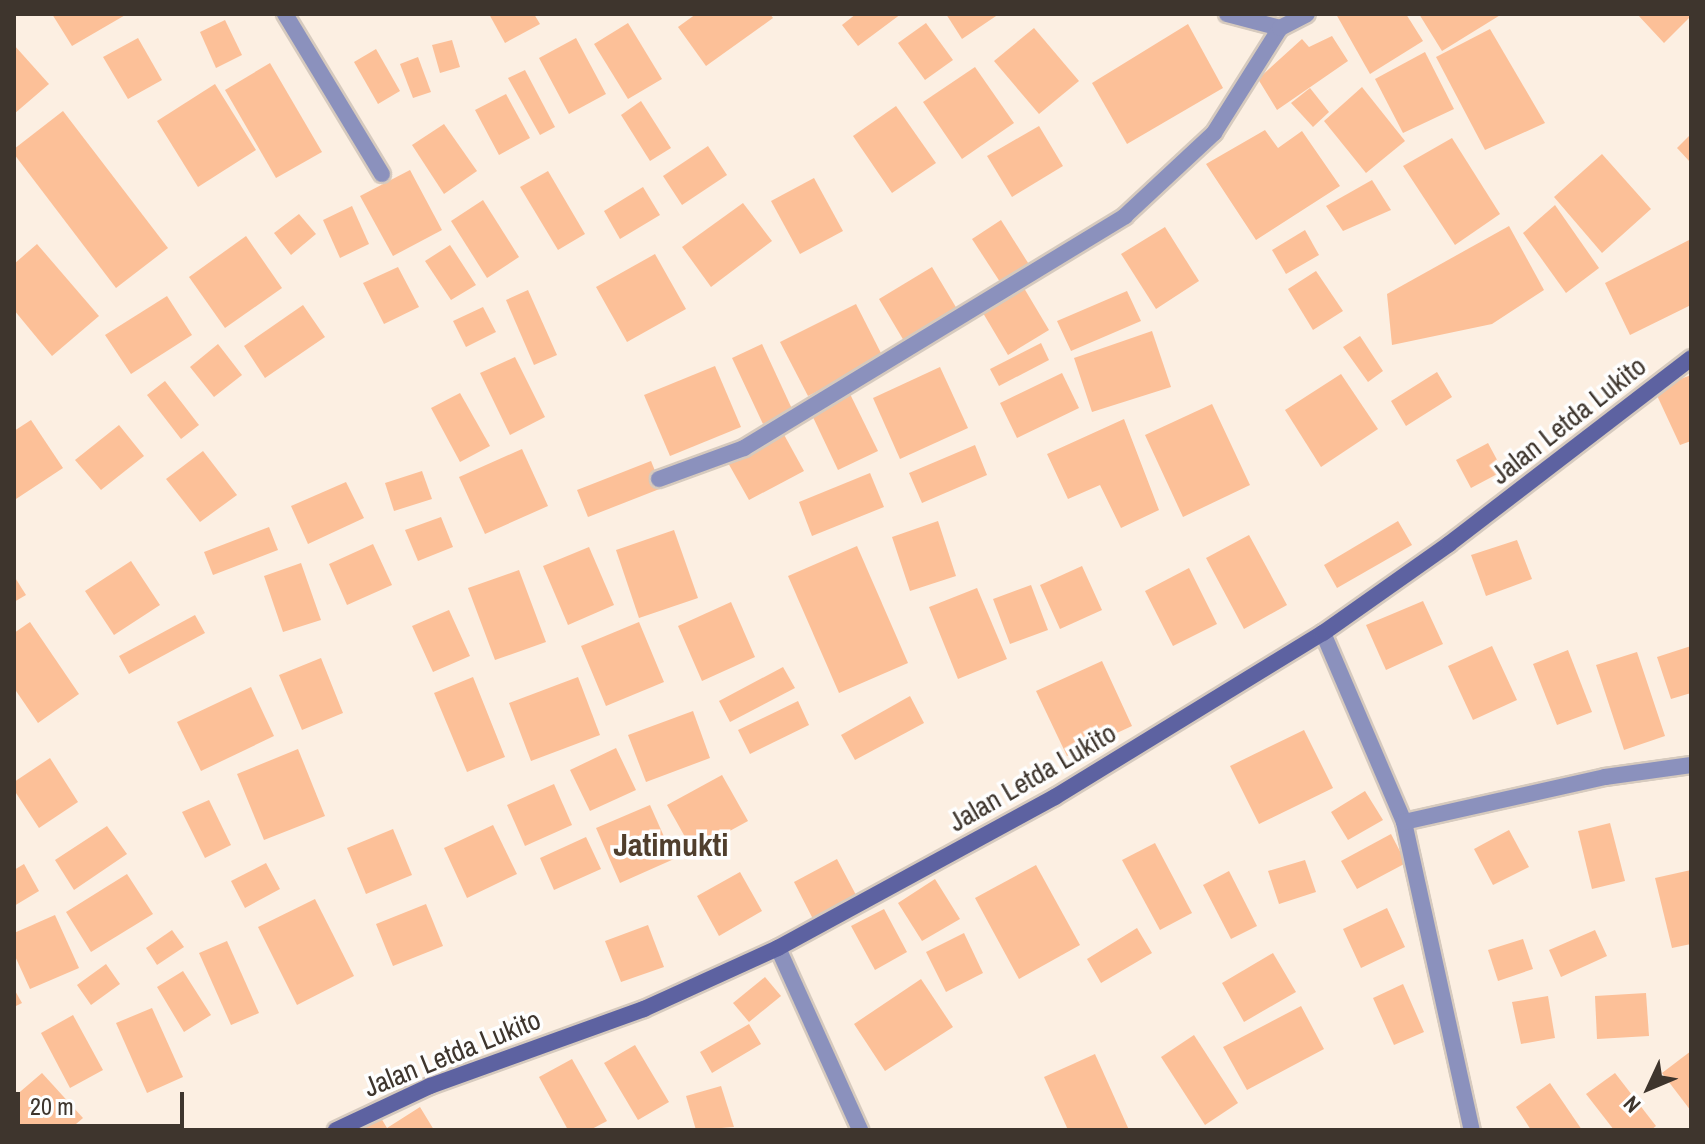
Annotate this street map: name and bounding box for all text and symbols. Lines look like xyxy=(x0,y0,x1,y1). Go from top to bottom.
street label: Jalan Letda Lukito xyxy=(1484,349,1652,491)
street label: Jalan Letda Lukito xyxy=(942,716,1122,838)
district label: Jatimukti xyxy=(613,826,729,864)
street label: Jalan Letda Lukito xyxy=(359,1002,545,1104)
north arrow xyxy=(1609,1048,1689,1128)
scale bar xyxy=(20,1076,188,1126)
text: 20 m xyxy=(30,1090,74,1122)
text: N xyxy=(1616,1090,1647,1120)

